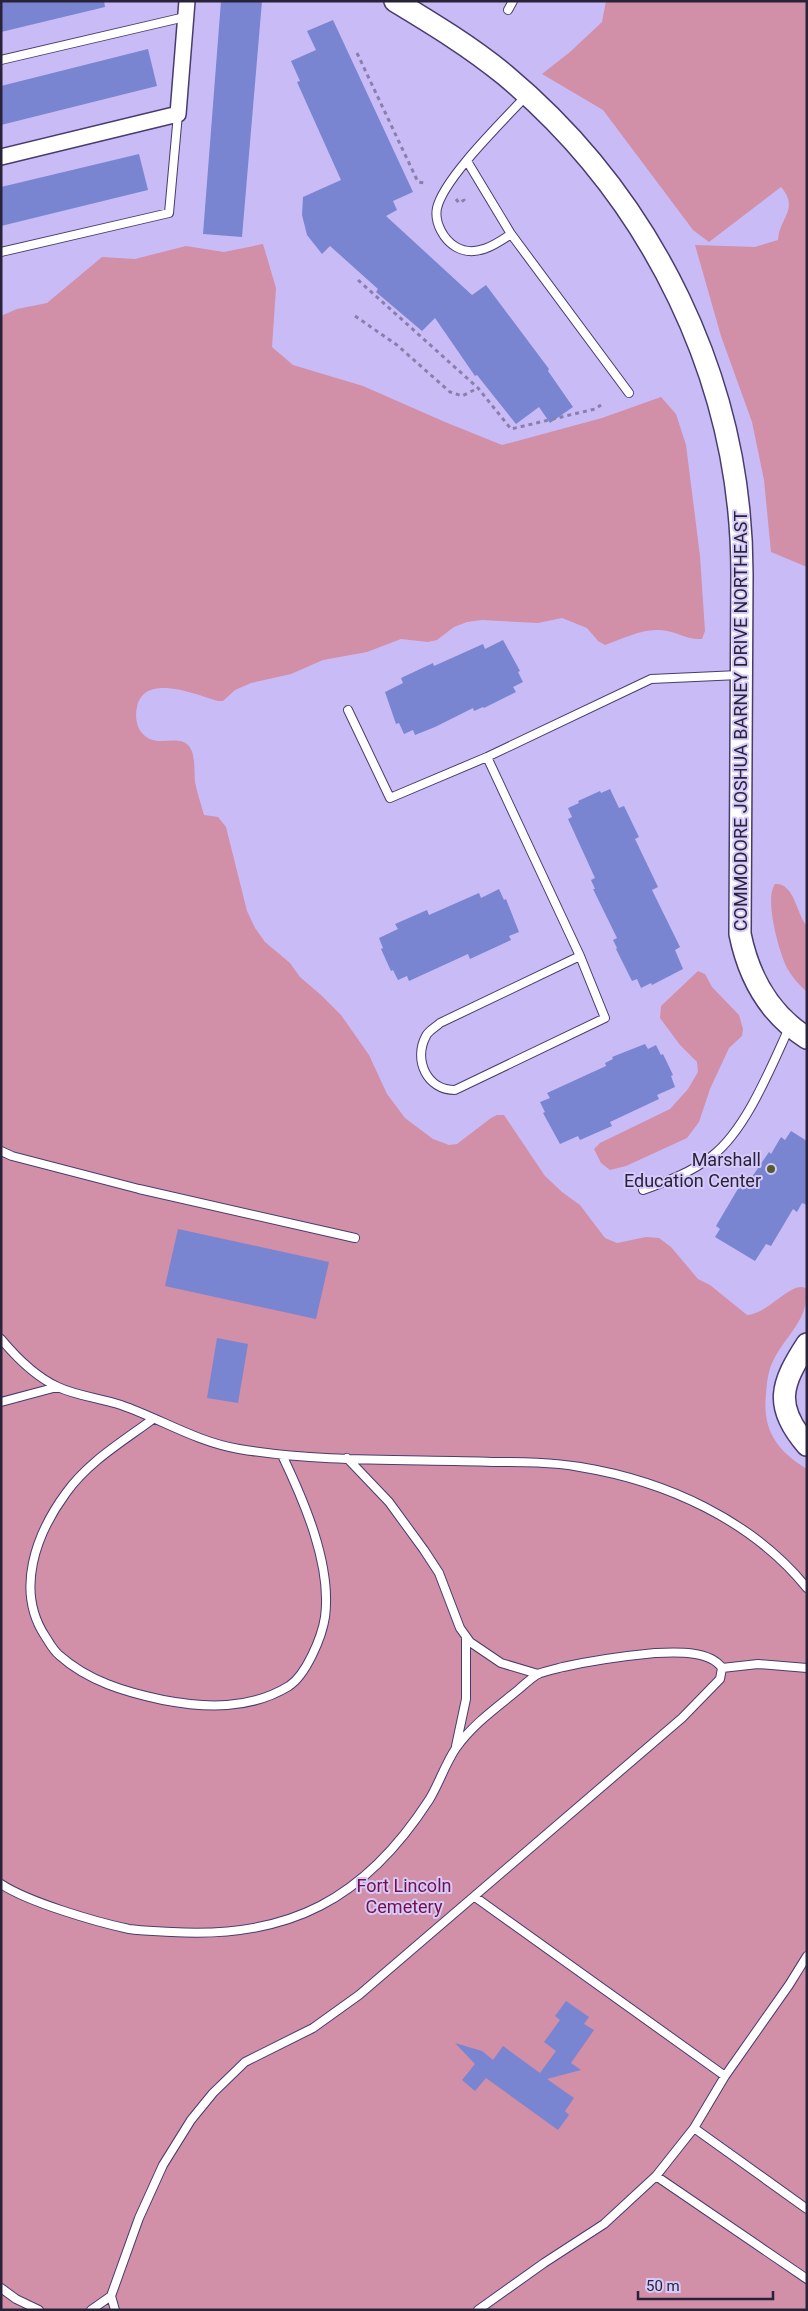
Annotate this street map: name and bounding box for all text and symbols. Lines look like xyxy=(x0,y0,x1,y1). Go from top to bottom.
street label: COMMODORE JOSHUA BARNEY DRIVE NORTHEAST xyxy=(730,511,751,931)
place label: Marshall Education Center xyxy=(624,1149,761,1191)
marker: Marshall Education Center xyxy=(765,1163,777,1175)
park label: Fort Lincoln Cemetery xyxy=(357,1875,451,1917)
scale bar xyxy=(638,2268,773,2300)
text: 50 m xyxy=(646,2277,680,2295)

